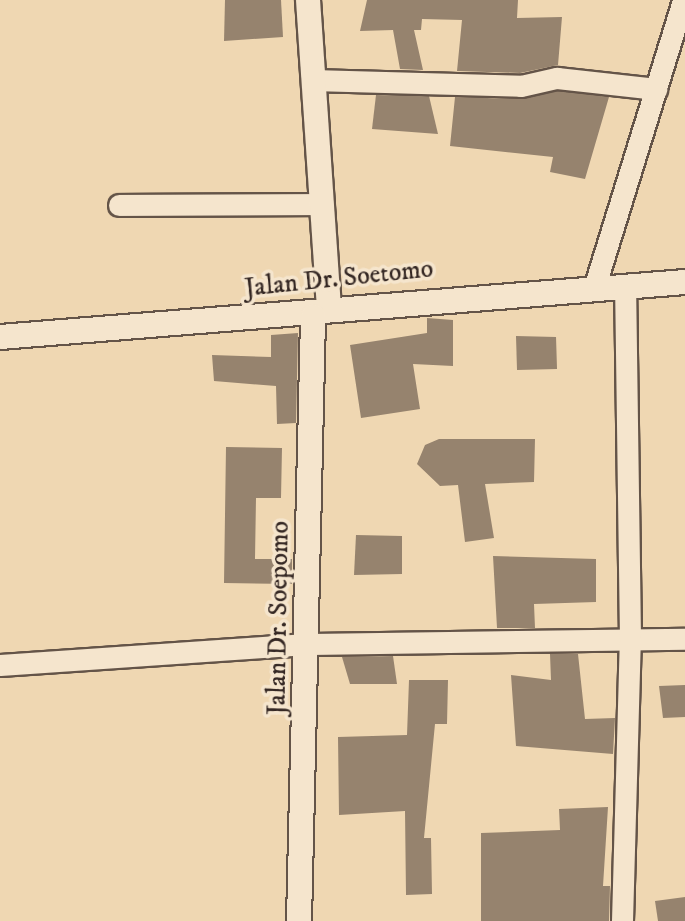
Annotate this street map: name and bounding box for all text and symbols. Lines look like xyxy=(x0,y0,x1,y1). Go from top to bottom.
street label: Jalan Dr. Soetomo xyxy=(243,254,435,304)
street label: Jalan Dr. Soepomo xyxy=(262,521,296,715)

